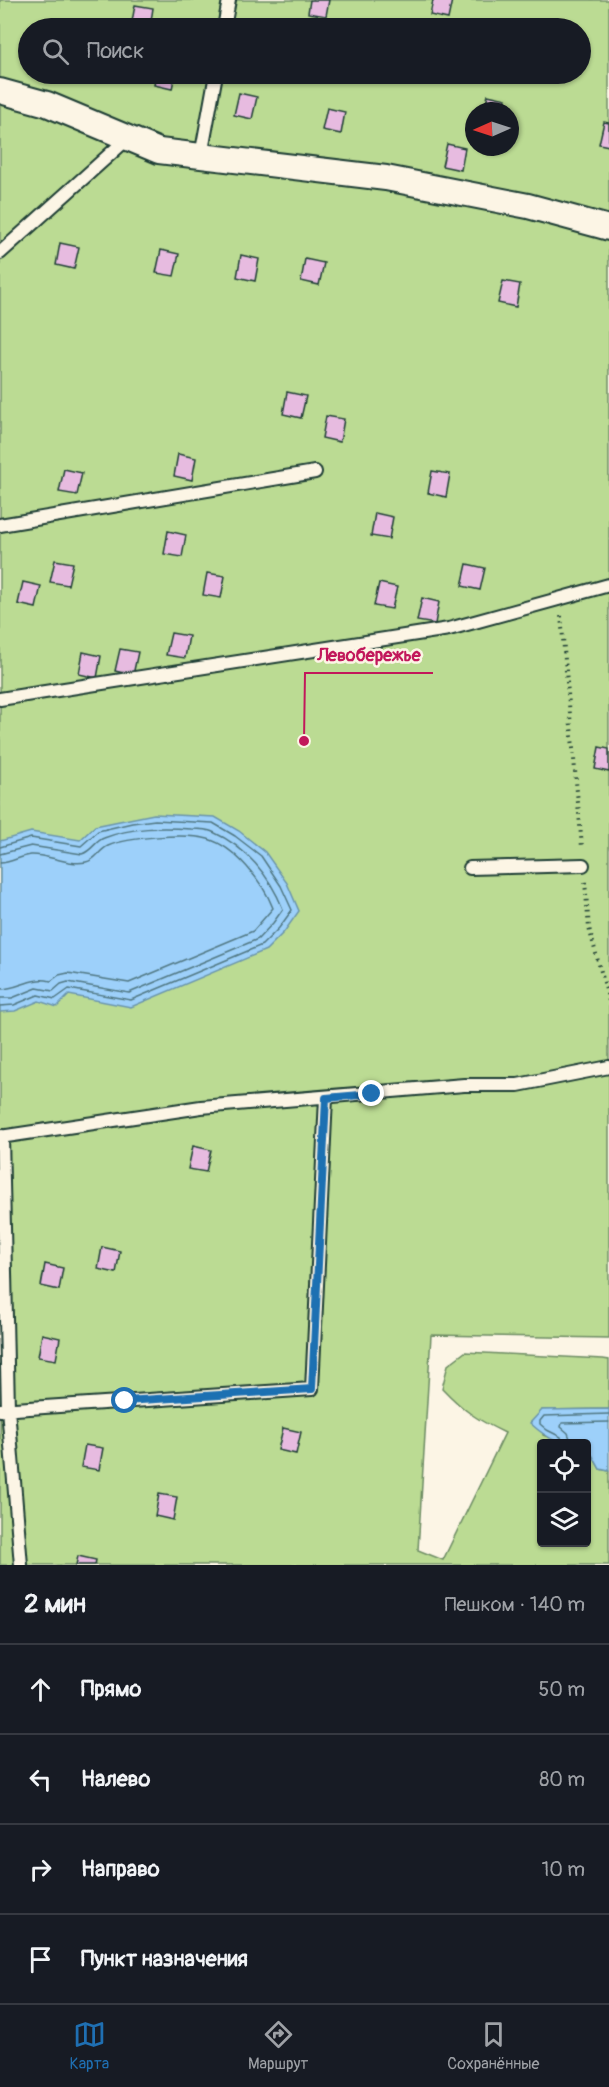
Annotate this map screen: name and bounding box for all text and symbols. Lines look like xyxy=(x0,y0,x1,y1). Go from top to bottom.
search box xyxy=(18,18,591,84)
icon: search xyxy=(39,35,72,68)
text: Поиск xyxy=(87,37,144,65)
north arrow xyxy=(465,102,519,156)
callout: Левобережье xyxy=(305,637,433,673)
text: Левобережье xyxy=(316,644,422,667)
route end xyxy=(358,1080,384,1106)
route start xyxy=(111,1387,137,1413)
map controls xyxy=(537,1439,591,1547)
button: locate xyxy=(537,1439,591,1493)
button: layers xyxy=(537,1493,591,1547)
text: 2 мин xyxy=(24,1588,86,1620)
text: Пешком · 140 m xyxy=(444,1592,585,1617)
icon: ahead xyxy=(24,1673,57,1706)
text: Прямо xyxy=(81,1675,141,1703)
text: 50 m xyxy=(538,1677,585,1702)
icon: left xyxy=(24,1763,57,1796)
text: Налево xyxy=(81,1765,150,1793)
text: 80 m xyxy=(539,1767,585,1792)
icon: right xyxy=(24,1853,57,1886)
text: Направо xyxy=(81,1855,160,1883)
text: 10 m xyxy=(541,1857,585,1882)
icon: arrive xyxy=(24,1943,57,1976)
text: Пункт назначения xyxy=(81,1945,248,1973)
tab: Карта xyxy=(69,2018,109,2074)
tab: Маршрут xyxy=(248,2018,308,2074)
tab: Сохранённые xyxy=(447,2018,540,2074)

